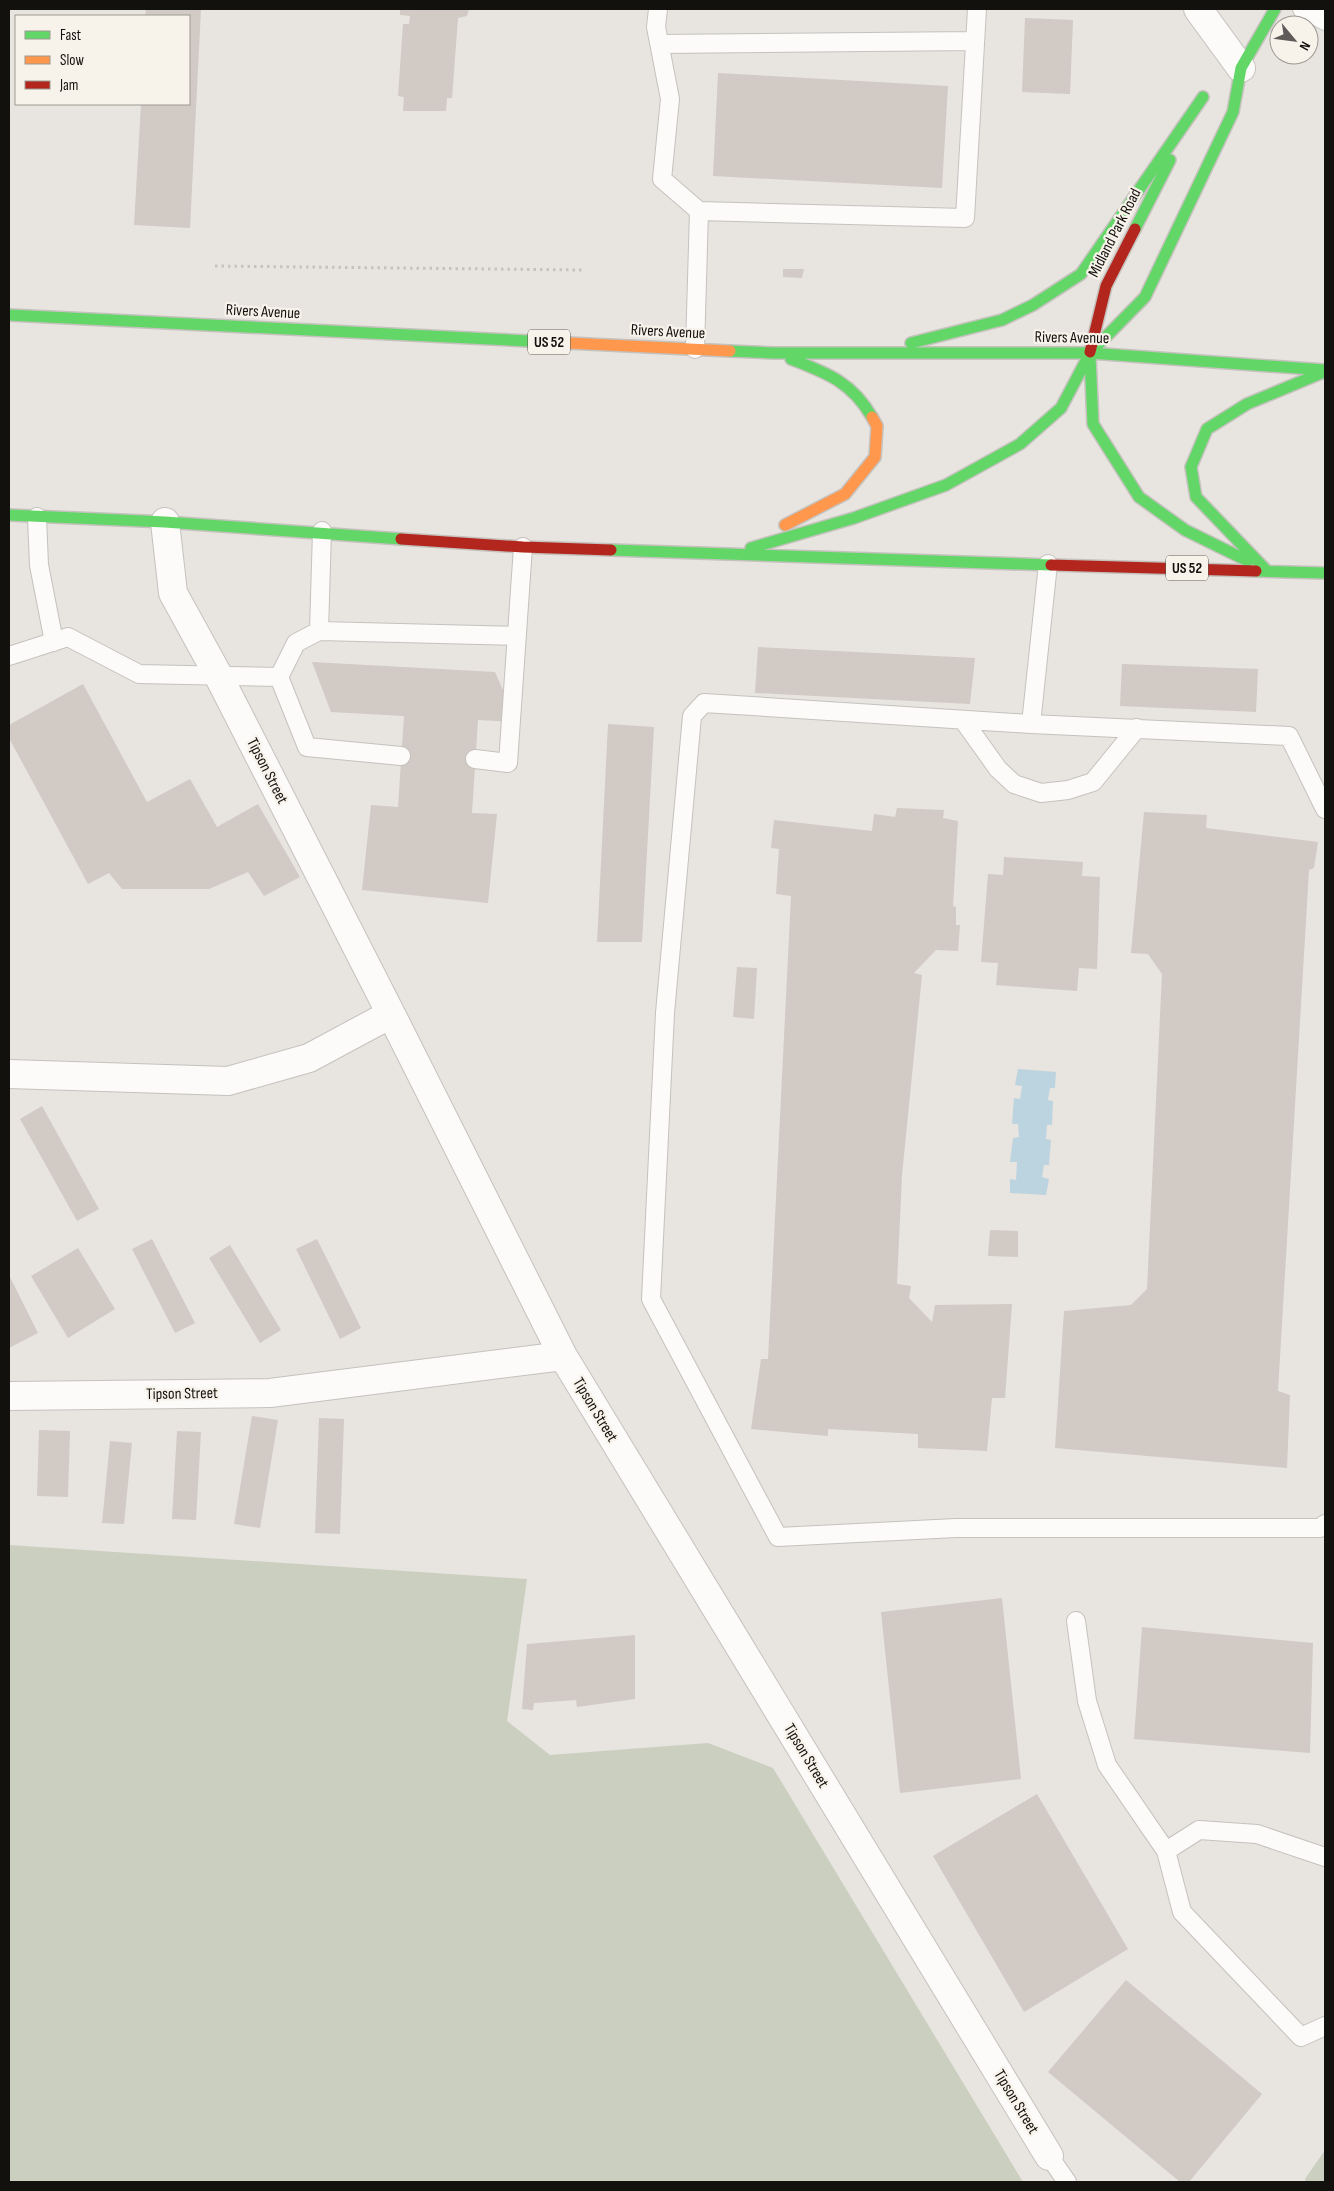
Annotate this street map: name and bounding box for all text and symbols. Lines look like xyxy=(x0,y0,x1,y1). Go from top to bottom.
legend xyxy=(15,15,190,105)
north arrow xyxy=(1269,15,1319,65)
text: Fast xyxy=(60,26,82,45)
text: N xyxy=(1296,39,1314,53)
text: Slow xyxy=(60,51,84,70)
text: Jam xyxy=(59,76,78,95)
street label: Midland Park Road xyxy=(1085,185,1145,281)
street label: Rivers Avenue xyxy=(225,301,301,323)
street label: Rivers Avenue xyxy=(630,321,706,343)
street label: Rivers Avenue xyxy=(1035,328,1109,348)
road number: US 52 xyxy=(528,330,570,354)
road number: US 52 xyxy=(1166,556,1208,580)
street label: Tipson Street xyxy=(242,735,292,807)
street label: Tipson Street xyxy=(568,1374,622,1446)
street label: Tipson Street xyxy=(146,1384,218,1404)
street label: Tipson Street xyxy=(779,1720,833,1792)
street label: Tipson Street xyxy=(989,2066,1043,2138)

